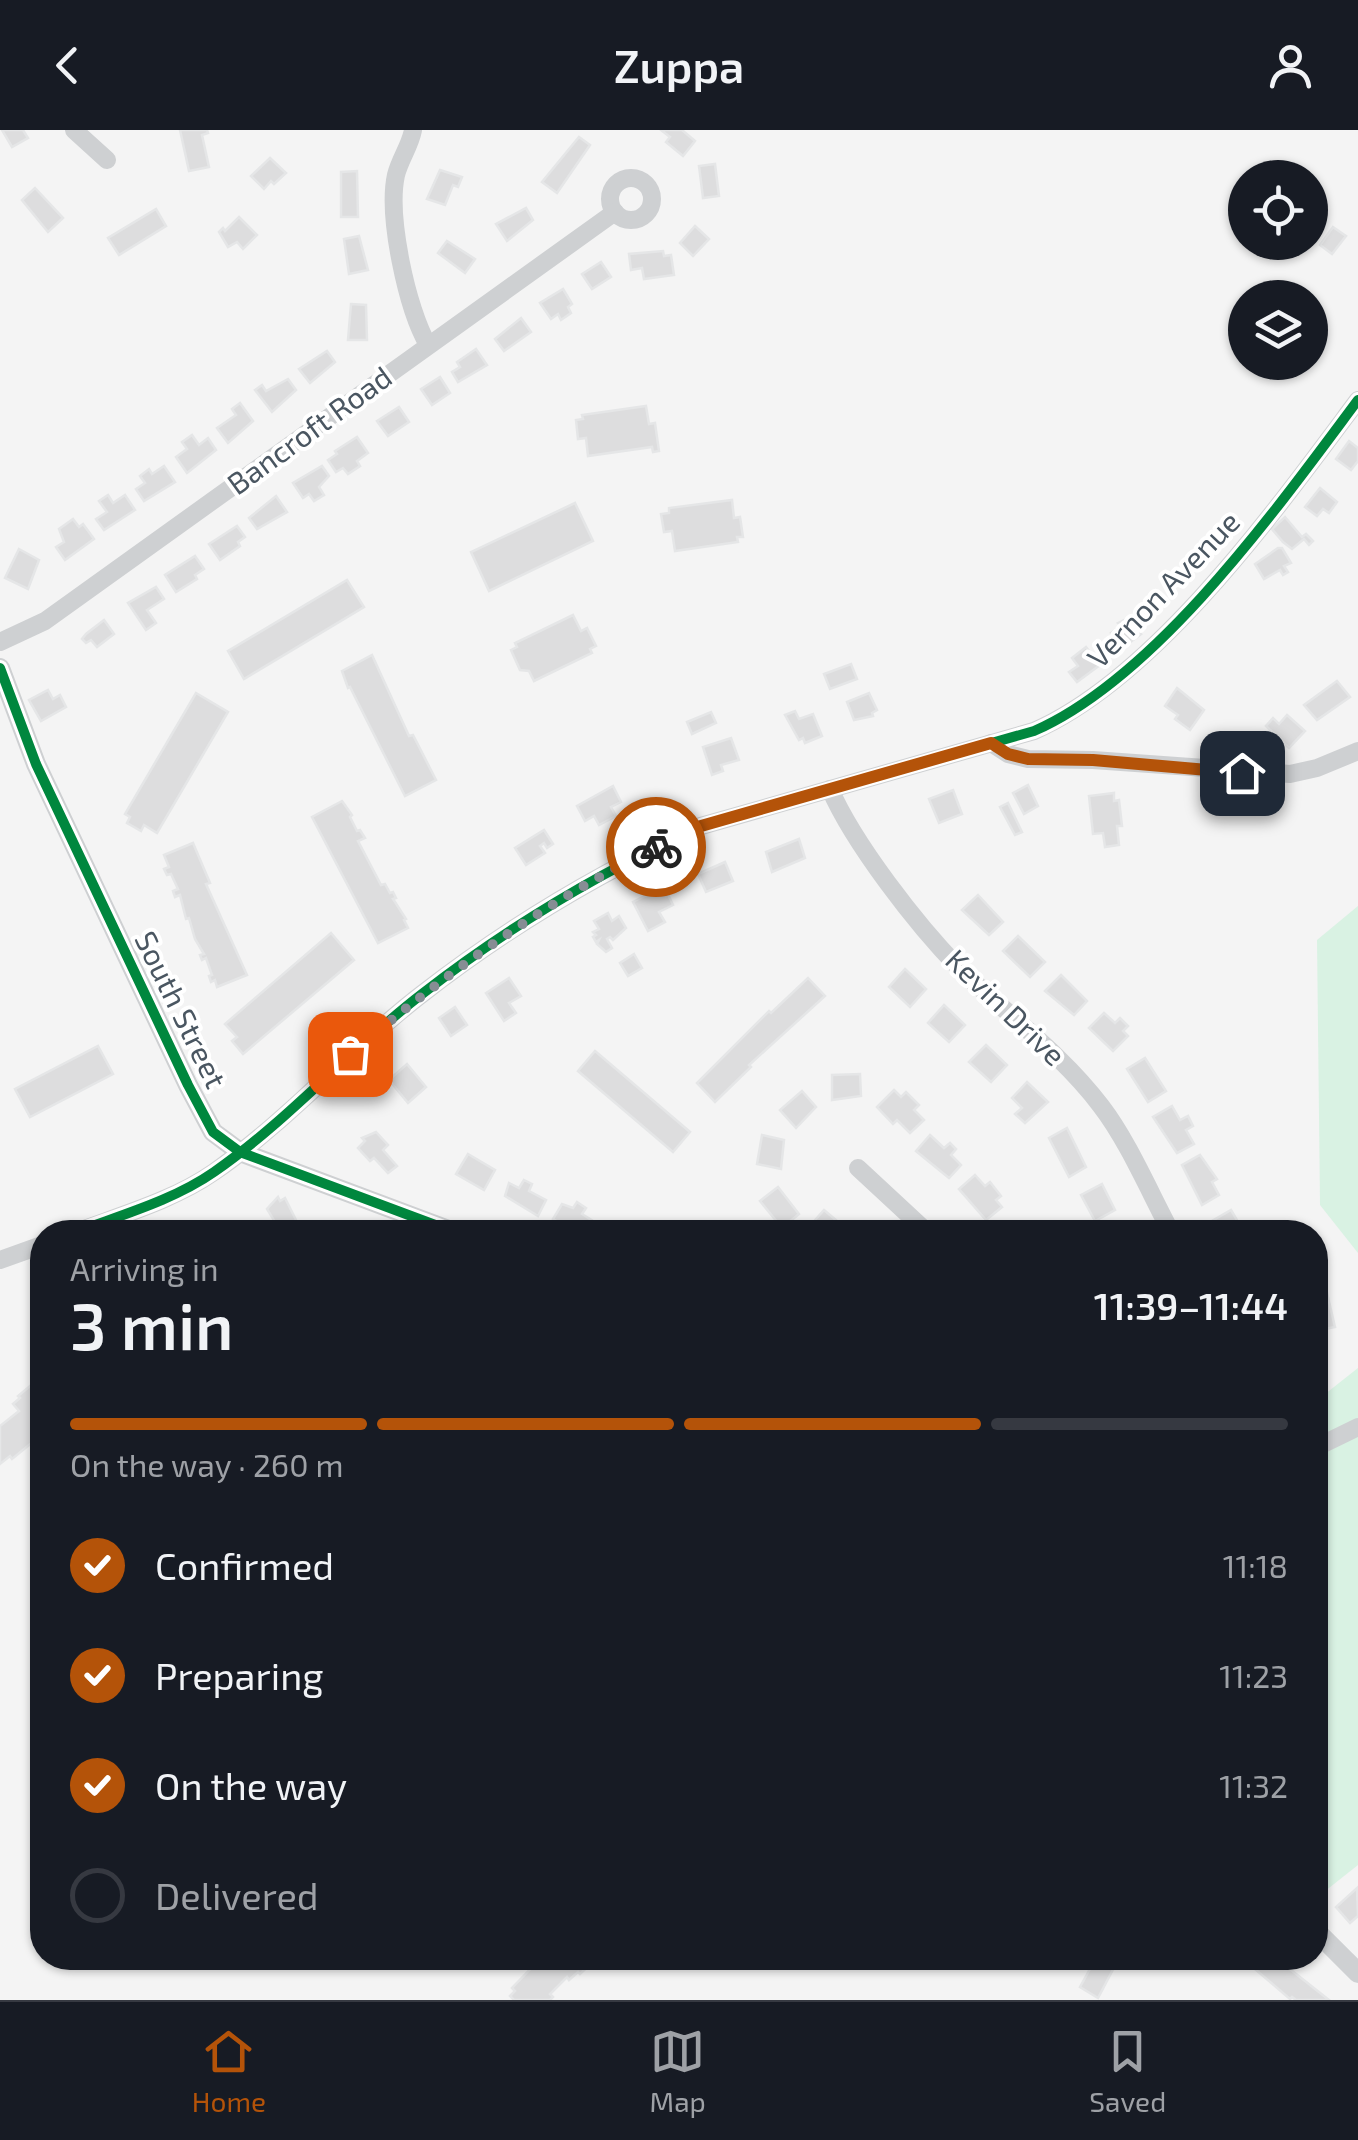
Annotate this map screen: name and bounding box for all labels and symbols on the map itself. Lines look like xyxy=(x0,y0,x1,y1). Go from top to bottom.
street label: Bancroft Road xyxy=(220,358,398,501)
street label: Vernon Avenue xyxy=(1079,503,1246,674)
pin xyxy=(1200,731,1285,816)
courier xyxy=(606,797,706,897)
street label: South Street xyxy=(128,925,235,1093)
street label: Kevin Drive xyxy=(939,941,1074,1072)
pin xyxy=(308,1012,393,1097)

